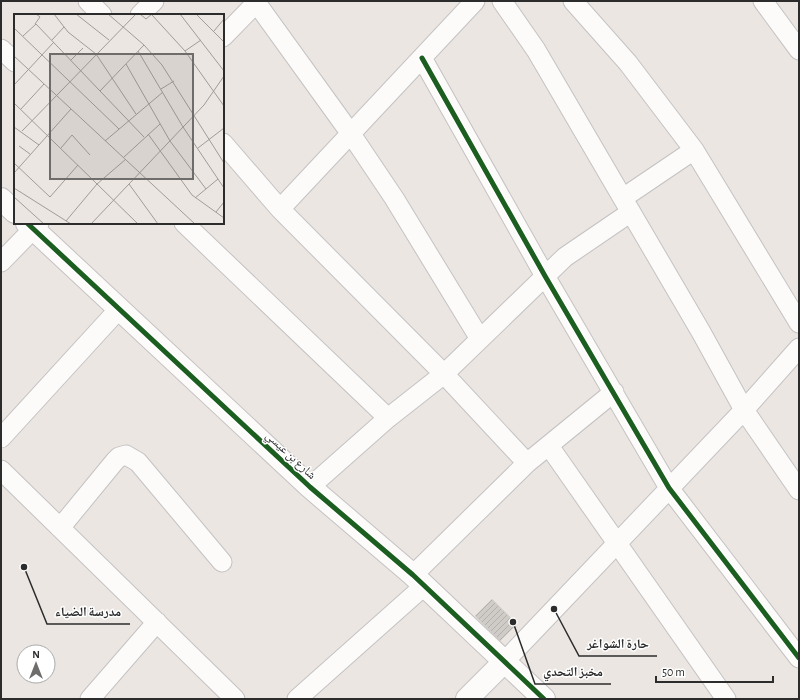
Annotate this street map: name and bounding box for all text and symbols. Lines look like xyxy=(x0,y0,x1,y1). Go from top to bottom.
inset map xyxy=(14,14,224,224)
street label: شارع بن عيسي xyxy=(261,429,318,484)
callout: مدرسة الضياء xyxy=(47,599,130,624)
text: مدرسة الضياء xyxy=(55,606,121,619)
callout: حارة الشواغر xyxy=(579,631,657,656)
text: حارة الشواغر xyxy=(586,638,649,651)
north arrow xyxy=(16,644,56,684)
text: N xyxy=(32,649,40,660)
scale bar xyxy=(656,658,773,684)
callout: مخبز التحدي xyxy=(535,659,611,684)
text: مخبز التحدي xyxy=(543,666,603,682)
text: 50 m xyxy=(662,666,685,678)

